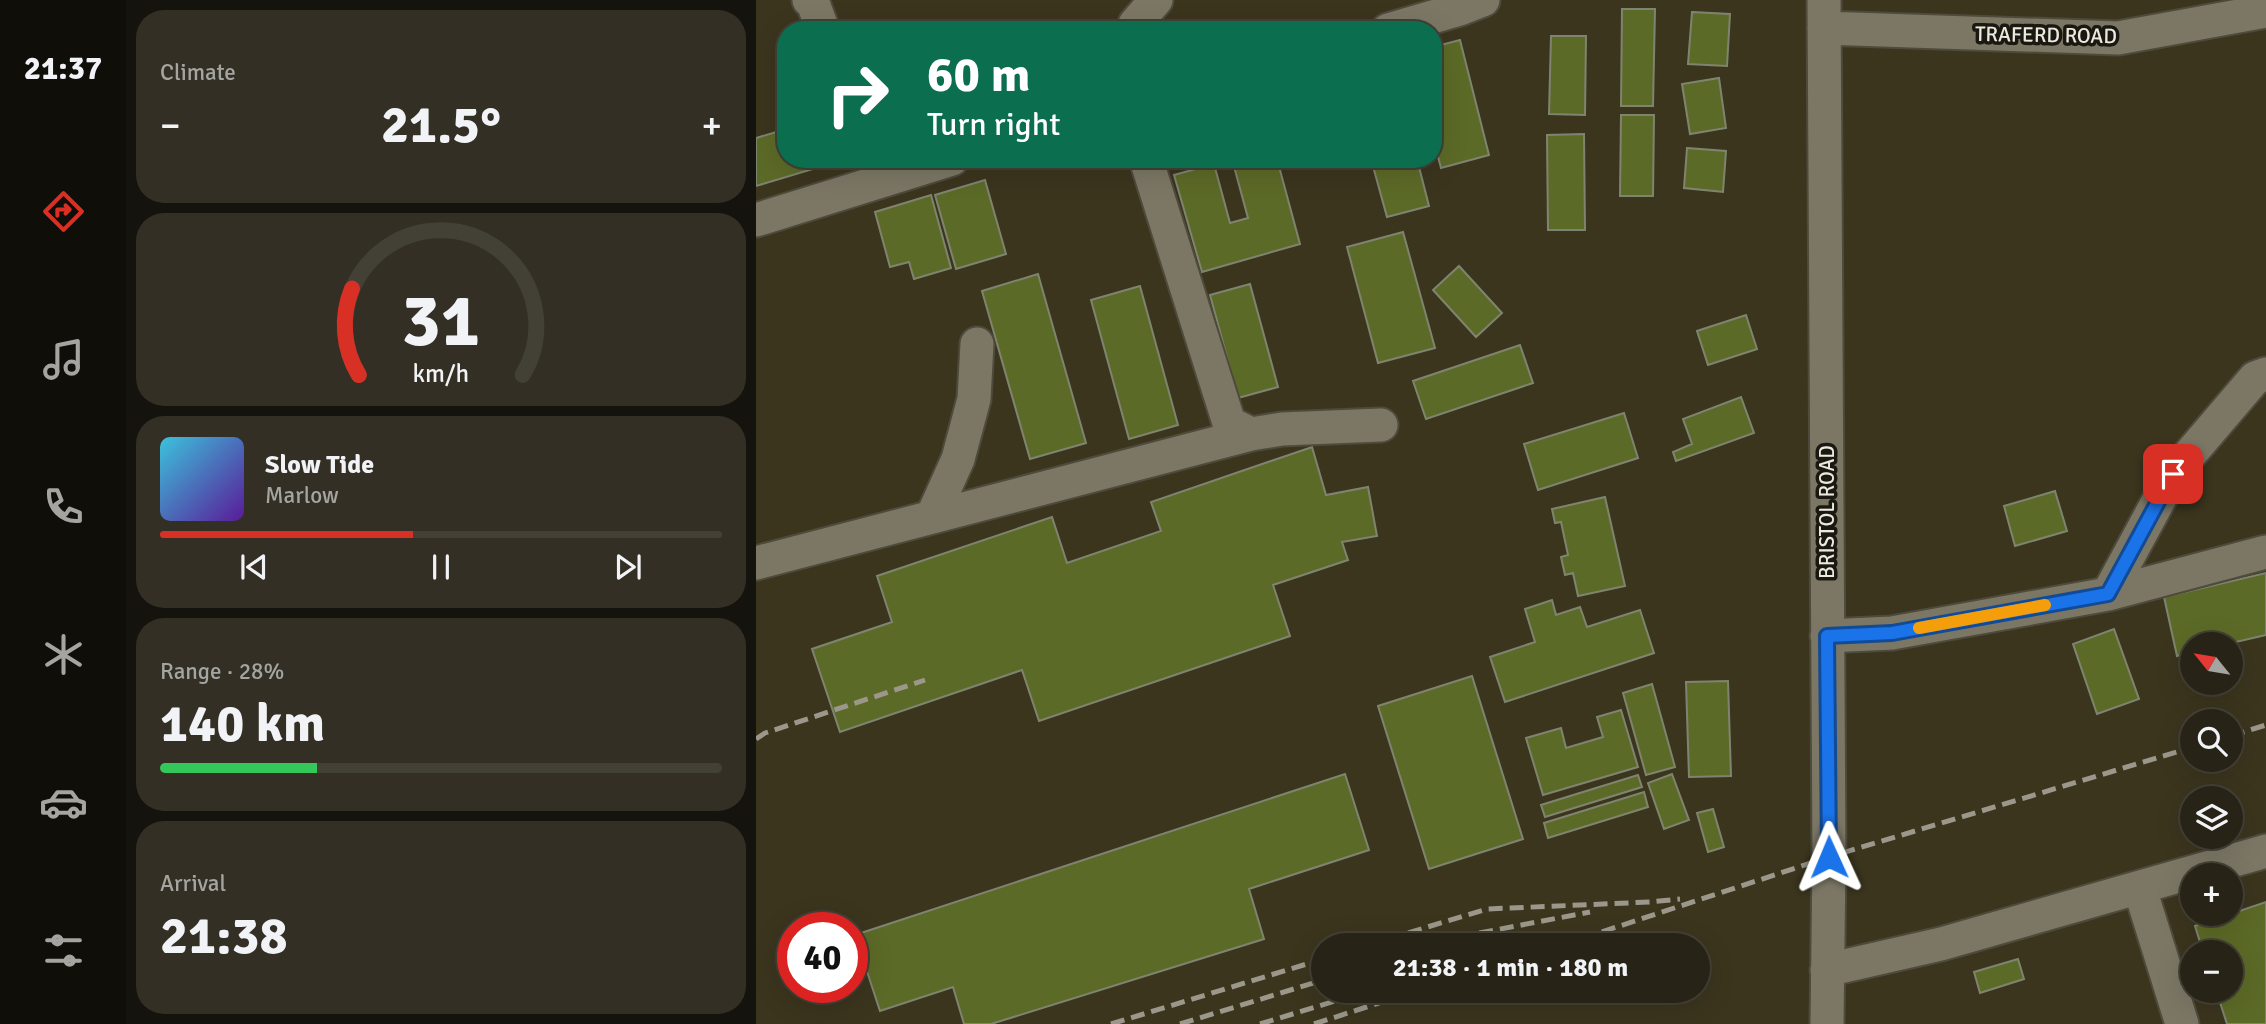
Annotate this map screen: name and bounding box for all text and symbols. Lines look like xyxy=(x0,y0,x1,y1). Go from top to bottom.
street label: TRAFERD ROAD xyxy=(1975,21,2117,49)
text: 60 m xyxy=(927,45,1030,105)
text: 21:37 xyxy=(24,49,102,88)
icon: right xyxy=(812,49,903,140)
text: Climate xyxy=(160,58,236,87)
text: 21.5° xyxy=(381,93,501,157)
text: − xyxy=(160,102,181,149)
text: + xyxy=(701,102,722,149)
text: Turn right xyxy=(927,105,1060,144)
icon: directions xyxy=(39,187,88,236)
text: 31 xyxy=(402,278,480,367)
icon: music xyxy=(39,335,88,384)
text: km/h xyxy=(413,358,469,389)
pin xyxy=(2143,444,2203,504)
street label: BRISTOL ROAD xyxy=(1814,445,1840,579)
text: Slow Tide xyxy=(265,449,374,481)
icon: arrive xyxy=(2154,455,2192,493)
text: Marlow xyxy=(265,481,339,510)
icon: phone xyxy=(39,482,88,531)
icon: previous xyxy=(235,548,273,586)
icon: pause xyxy=(422,548,460,586)
icon: next xyxy=(609,548,647,586)
icon: climate xyxy=(39,630,88,679)
north arrow xyxy=(2180,632,2244,695)
map controls xyxy=(2180,632,2243,1003)
text: Range · 28% xyxy=(160,657,284,686)
text: 140 km xyxy=(160,692,325,756)
button: search xyxy=(2180,709,2243,772)
icon: car xyxy=(39,778,88,827)
button: layers xyxy=(2180,786,2243,849)
position arrow xyxy=(1792,820,1866,894)
button: + xyxy=(2180,863,2243,926)
text: Arrival xyxy=(160,869,226,898)
text: 21:38 xyxy=(160,904,288,968)
speed limit sign: 40 xyxy=(777,912,868,1003)
icon: filters xyxy=(39,926,88,975)
button: − xyxy=(2180,940,2243,1003)
text: 21:38 · 1 min · 180 m xyxy=(1393,952,1628,984)

